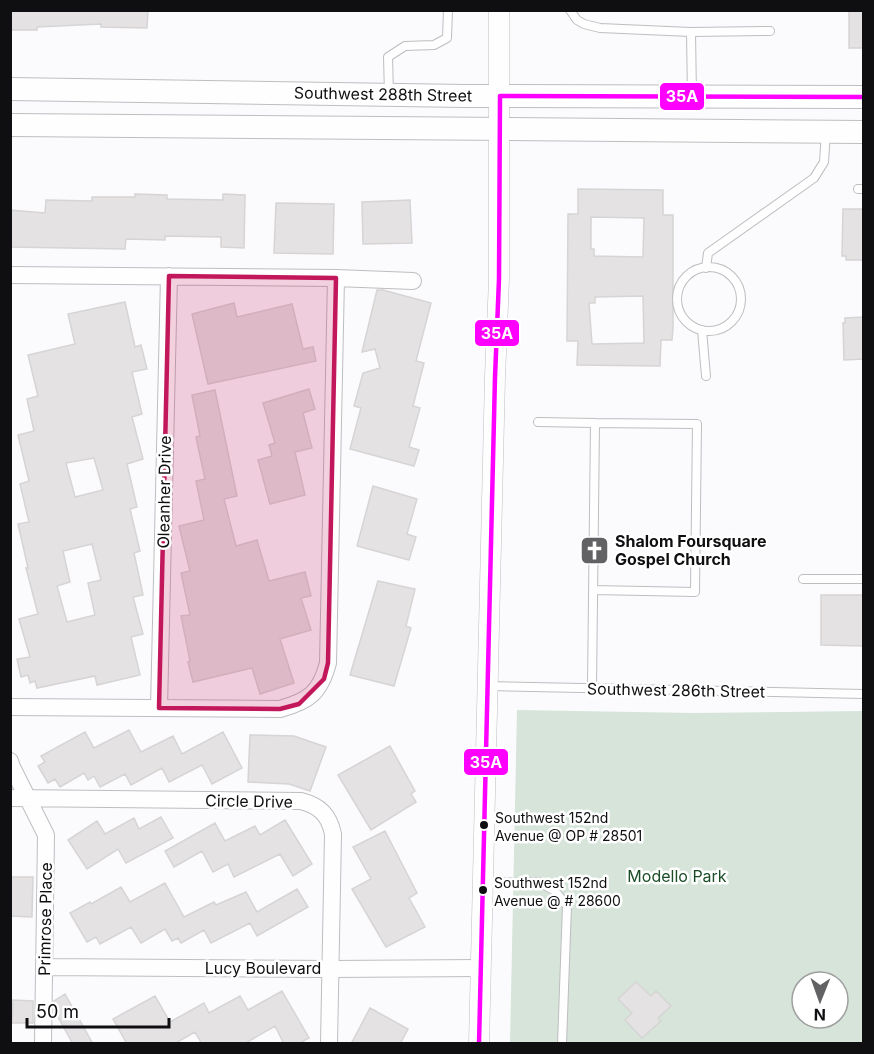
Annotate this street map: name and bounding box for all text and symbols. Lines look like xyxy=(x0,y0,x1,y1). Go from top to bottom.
street label: Southwest 288th Street xyxy=(294,82,472,106)
line badge: 35A xyxy=(659,82,705,111)
text: 35A xyxy=(666,86,698,106)
line badge: 35A xyxy=(474,319,520,347)
text: 35A xyxy=(481,323,513,343)
street label: Oleanher Drive xyxy=(153,435,175,549)
place label: Shalom Foursquare Gospel Church xyxy=(615,531,766,569)
church icon: Shalom Foursquare Gospel Church xyxy=(578,534,610,566)
street label: Southwest 286th Street xyxy=(587,678,765,702)
line badge: 35A xyxy=(463,748,509,776)
text: 35A xyxy=(470,752,502,772)
street label: Circle Drive xyxy=(205,790,293,812)
place label: Southwest 152nd Avenue @ OP # 28501 xyxy=(495,809,642,844)
marker: Southwest 152nd Avenue @ OP # 28501 xyxy=(478,819,490,831)
street label: Primrose Place xyxy=(34,862,56,976)
park label: Modello Park xyxy=(627,866,727,886)
place label: Southwest 152nd Avenue @ # 28600 xyxy=(494,874,621,909)
marker: Southwest 152nd Avenue @ # 28600 xyxy=(477,884,489,896)
street label: Lucy Boulevard xyxy=(205,958,321,978)
north arrow xyxy=(790,970,850,1030)
scale bar xyxy=(27,991,170,1029)
text: 50 m xyxy=(36,1001,79,1022)
text: N xyxy=(813,1005,826,1025)

